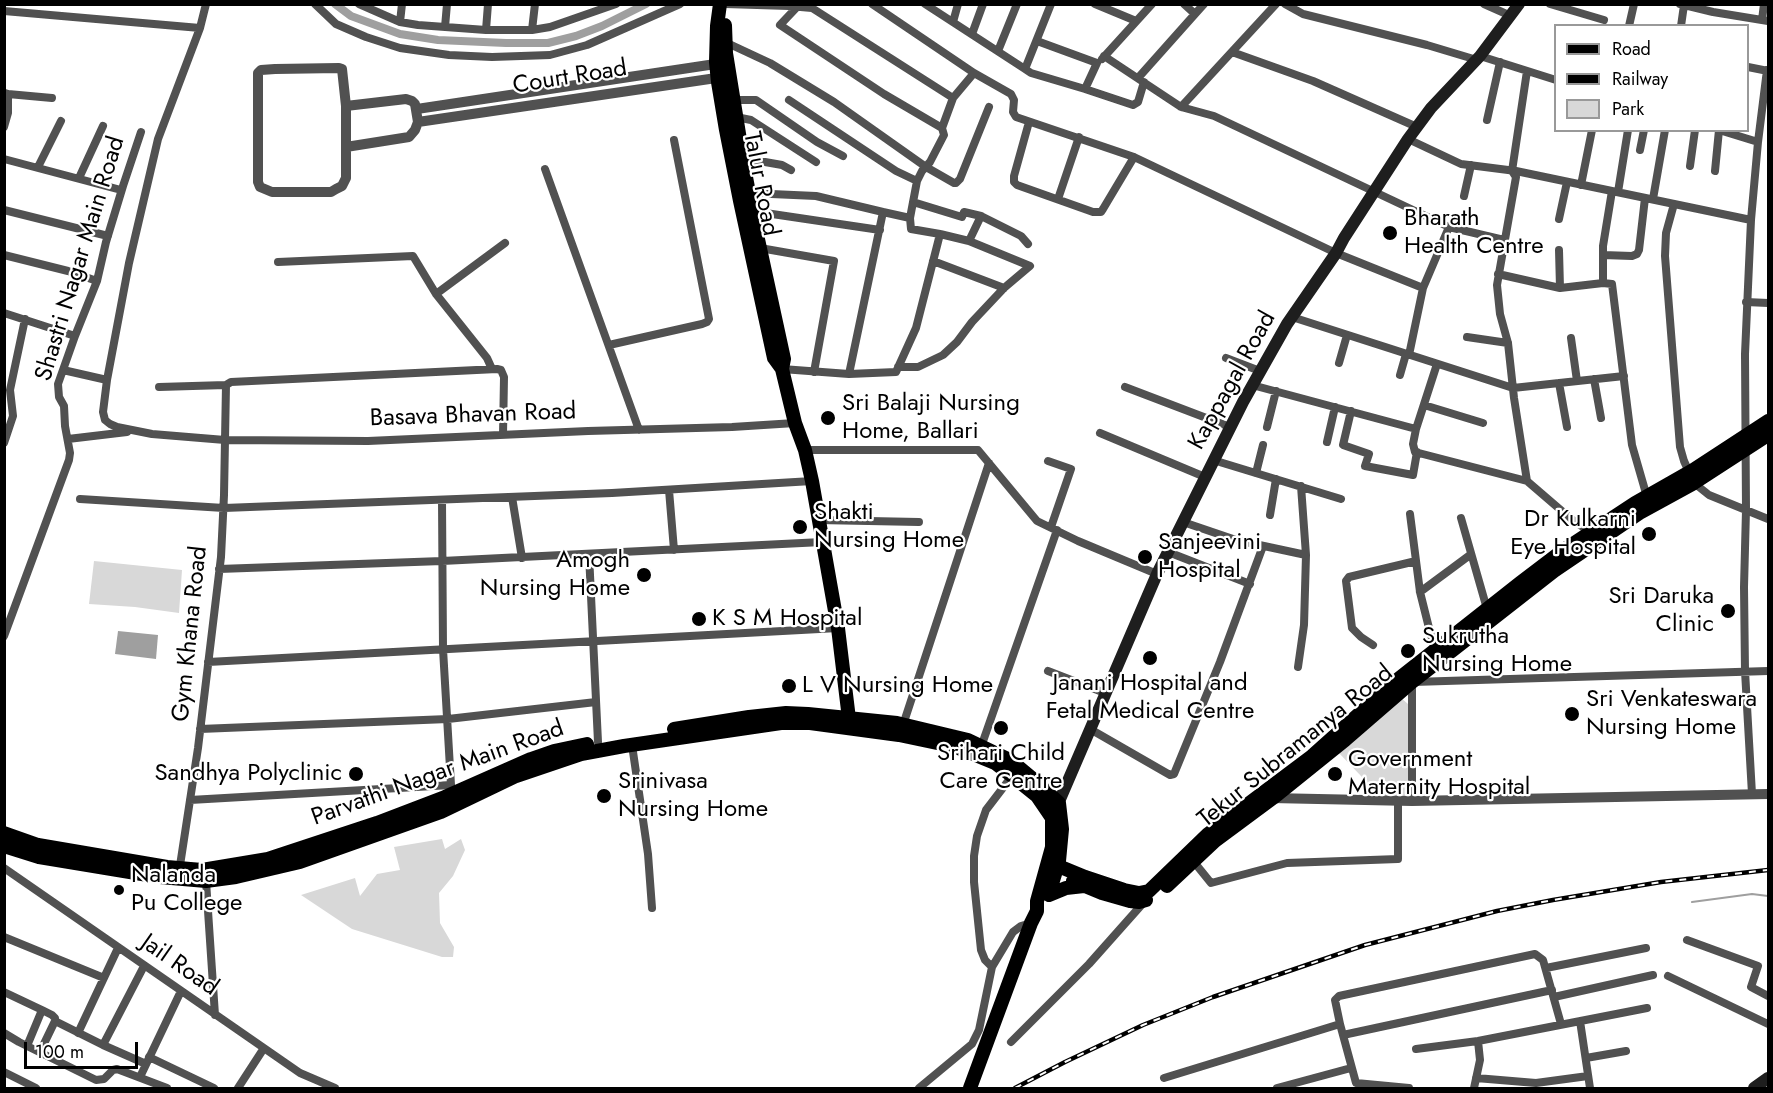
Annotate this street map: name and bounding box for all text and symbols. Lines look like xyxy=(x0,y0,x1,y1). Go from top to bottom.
legend xyxy=(1554,24,1749,132)
text: Road xyxy=(1612,36,1651,62)
street label: Court Road xyxy=(511,55,629,101)
text: Railway xyxy=(1612,66,1668,92)
text: Park xyxy=(1612,96,1644,122)
street label: Talur Road xyxy=(736,129,784,239)
street label: Shastri Nagar Main Road xyxy=(30,133,132,385)
place label: Bharath Health Centre xyxy=(1404,205,1544,261)
marker: Bharath Health Centre xyxy=(1381,224,1399,242)
street label: Kappagal Road xyxy=(1183,307,1283,455)
place label: Sri Balaji Nursing Home, Ballari xyxy=(842,390,1020,446)
street label: Basava Bhavan Road xyxy=(369,398,577,434)
marker: Sri Balaji Nursing Home, Ballari xyxy=(819,409,837,427)
place label: Shakti Nursing Home xyxy=(814,499,964,555)
place label: Dr Kulkarni Eye Hospital xyxy=(1510,506,1636,562)
marker: Shakti Nursing Home xyxy=(791,518,809,536)
marker: Dr Kulkarni Eye Hospital xyxy=(1640,525,1658,543)
place label: Sanjeevini Hospital xyxy=(1158,529,1261,585)
street label: Gym Khana Road xyxy=(167,545,215,723)
place label: Amogh Nursing Home xyxy=(480,547,630,603)
marker: Sanjeevini Hospital xyxy=(1136,548,1154,566)
marker: Amogh Nursing Home xyxy=(635,566,653,584)
place label: Sri Daruka Clinic xyxy=(1608,583,1714,639)
marker: Sri Daruka Clinic xyxy=(1719,602,1737,620)
place label: K S M Hospital xyxy=(712,605,862,633)
marker: K S M Hospital xyxy=(690,610,708,628)
place label: Sukrutha Nursing Home xyxy=(1422,623,1572,679)
marker: Sukrutha Nursing Home xyxy=(1399,642,1417,660)
marker: Janani Hospital and Fetal Medical Centre xyxy=(1141,649,1159,667)
street label: Tekur Subramanya Road xyxy=(1193,660,1399,834)
place label: Janani Hospital and Fetal Medical Centre xyxy=(1046,670,1254,726)
place label: L V Nursing Home xyxy=(802,672,993,700)
marker: L V Nursing Home xyxy=(780,677,798,695)
place label: Sri Venkateswara Nursing Home xyxy=(1586,686,1757,742)
marker: Sri Venkateswara Nursing Home xyxy=(1563,705,1581,723)
street label: Parvathi Nagar Main Road xyxy=(308,715,568,833)
marker: Srihari Child Care Centre xyxy=(992,719,1010,737)
place label: Srihari Child Care Centre xyxy=(937,740,1065,796)
place label: Government Maternity Hospital xyxy=(1348,746,1530,802)
place label: Sandhya Polyclinic xyxy=(154,760,342,788)
marker: Sandhya Polyclinic xyxy=(347,765,365,783)
marker: Government Maternity Hospital xyxy=(1326,765,1344,783)
place label: Srinivasa Nursing Home xyxy=(618,768,768,824)
marker: Srinivasa Nursing Home xyxy=(595,787,613,805)
place label: Nalanda Pu College xyxy=(131,862,242,918)
marker: Nalanda Pu College xyxy=(112,883,126,897)
street label: Jail Road xyxy=(135,929,223,1003)
scale bar xyxy=(27,1030,141,1068)
text: 100 m xyxy=(35,1039,84,1065)

